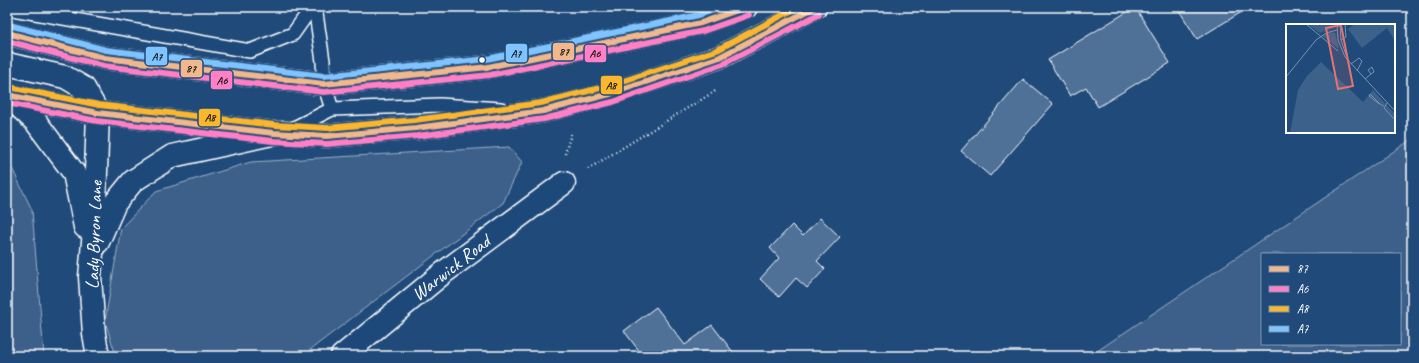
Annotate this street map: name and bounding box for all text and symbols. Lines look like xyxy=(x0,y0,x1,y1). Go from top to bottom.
inset map xyxy=(1286,24,1395,133)
line badge: 87 xyxy=(552,42,575,61)
line badge: A7 xyxy=(505,43,528,63)
text: 87 xyxy=(559,44,570,58)
line badge: A6 xyxy=(584,44,607,63)
line badge: A7 xyxy=(145,46,168,66)
text: A7 xyxy=(511,46,522,60)
text: A6 xyxy=(590,46,601,60)
text: A7 xyxy=(152,49,163,63)
unlabelled marker xyxy=(477,55,487,65)
line badge: 87 xyxy=(180,59,203,78)
text: 87 xyxy=(186,61,197,75)
line badge: A6 xyxy=(210,70,233,90)
text: A6 xyxy=(217,73,228,87)
line badge: A8 xyxy=(600,75,623,95)
text: A8 xyxy=(606,78,618,92)
line badge: A8 xyxy=(198,108,221,127)
text: A8 xyxy=(205,110,217,124)
street label: Lady Byron Lane xyxy=(80,179,108,290)
street label: Warwick Road xyxy=(407,228,498,306)
legend xyxy=(1261,253,1401,345)
text: 87 xyxy=(1297,261,1308,277)
text: A6 xyxy=(1297,281,1309,297)
text: A8 xyxy=(1297,301,1310,317)
text: A7 xyxy=(1297,321,1309,337)

